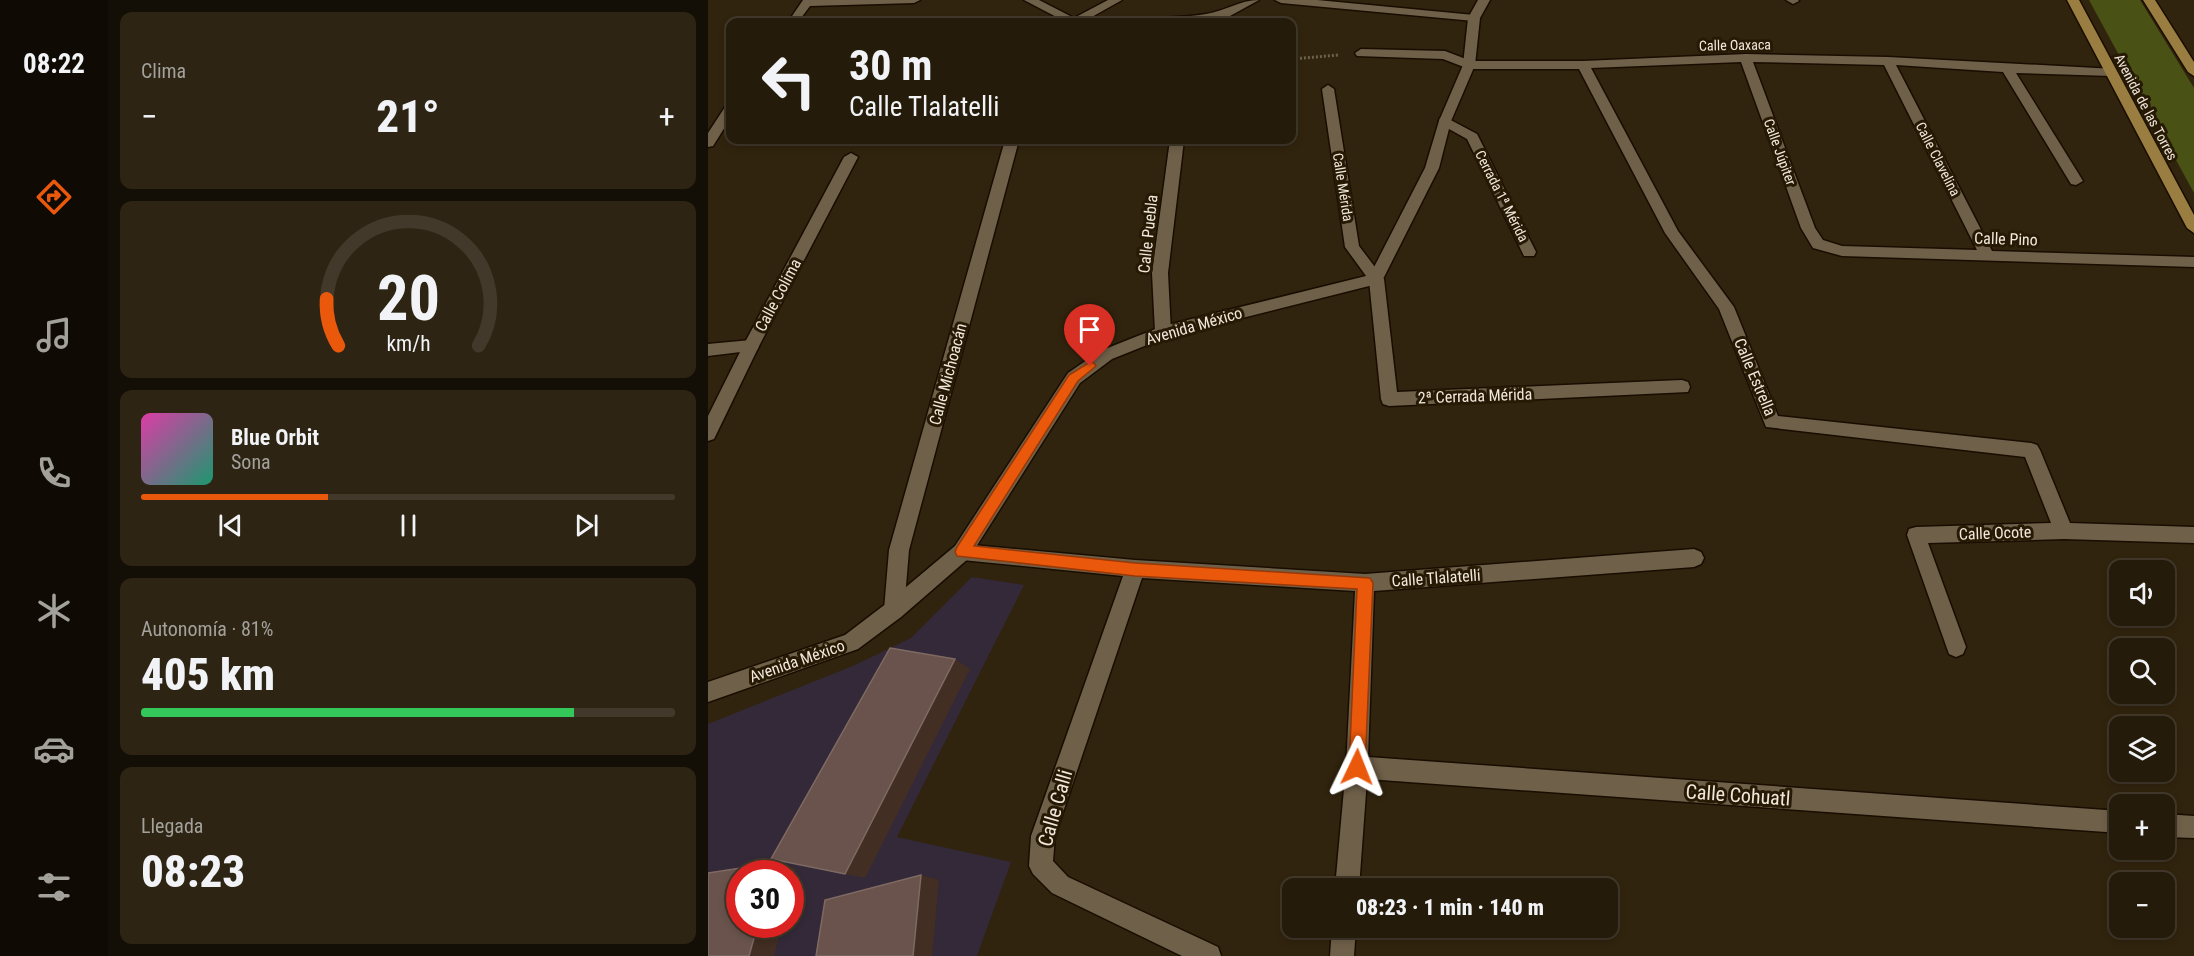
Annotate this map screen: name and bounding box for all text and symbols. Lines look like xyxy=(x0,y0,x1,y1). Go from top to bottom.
street label: Calle Oaxaca xyxy=(1699,36,1771,54)
text: 30 m xyxy=(849,41,932,90)
icon: left xyxy=(750,42,828,120)
text: 08:22 xyxy=(23,48,85,80)
street label: Avenida de las Torres xyxy=(2111,51,2181,163)
text: Clima xyxy=(141,59,186,83)
text: 21° xyxy=(376,90,440,143)
text: Calle Tlalatelli xyxy=(849,91,1000,123)
text: − xyxy=(141,97,158,136)
text: + xyxy=(659,97,675,136)
street label: Calle Júpiter xyxy=(1761,117,1799,187)
street label: Calle Clavelina xyxy=(1912,119,1964,199)
street label: Cerrada 1ª Mérida xyxy=(1472,148,1532,244)
street label: Calle Mérida xyxy=(1330,152,1356,222)
icon: directions xyxy=(33,176,75,218)
street label: Calle Puebla xyxy=(1134,194,1162,274)
street label: Calle Pino xyxy=(1974,228,2038,250)
street label: Calle Colima xyxy=(751,255,805,335)
text: 20 xyxy=(376,262,440,335)
street label: Avenida México xyxy=(1144,303,1244,349)
pin xyxy=(1064,304,1115,366)
icon: arrive xyxy=(1073,313,1106,346)
icon: music xyxy=(33,314,75,356)
street label: Calle Michoacán xyxy=(925,321,971,427)
text: km/h xyxy=(386,332,430,357)
street label: Calle Estrella xyxy=(1730,335,1780,419)
street label: 2ª Cerrada Mérida xyxy=(1417,385,1533,407)
text: Blue Orbit xyxy=(231,425,319,450)
text: Sona xyxy=(231,450,271,474)
icon: phone xyxy=(33,452,75,494)
icon: previous xyxy=(214,509,247,542)
icon: pause xyxy=(392,509,425,542)
icon: next xyxy=(570,509,603,542)
street label: Calle Ocote xyxy=(1958,522,2032,544)
map controls xyxy=(2109,560,2175,938)
button: sound xyxy=(2109,560,2175,626)
street label: Calle Tlalatelli xyxy=(1391,565,1481,591)
icon: climate xyxy=(33,590,75,632)
text: Autonomía · 81% xyxy=(141,617,273,641)
street label: Avenida México xyxy=(747,636,847,686)
button: search xyxy=(2109,638,2175,704)
text: 405 km xyxy=(141,648,275,701)
button: layers xyxy=(2109,716,2175,782)
icon: car xyxy=(33,728,75,770)
position arrow xyxy=(1325,735,1389,799)
street label: Calle Calli xyxy=(1033,767,1077,849)
street label: Calle Cohuatl xyxy=(1685,779,1791,811)
button: + xyxy=(2109,794,2175,860)
text: Llegada xyxy=(141,814,203,838)
text: 08:23 xyxy=(141,845,245,898)
speed limit sign: 30 xyxy=(726,860,804,938)
icon: filters xyxy=(33,866,75,908)
button: − xyxy=(2109,872,2175,938)
text: 08:23 · 1 min · 140 m xyxy=(1356,895,1544,920)

